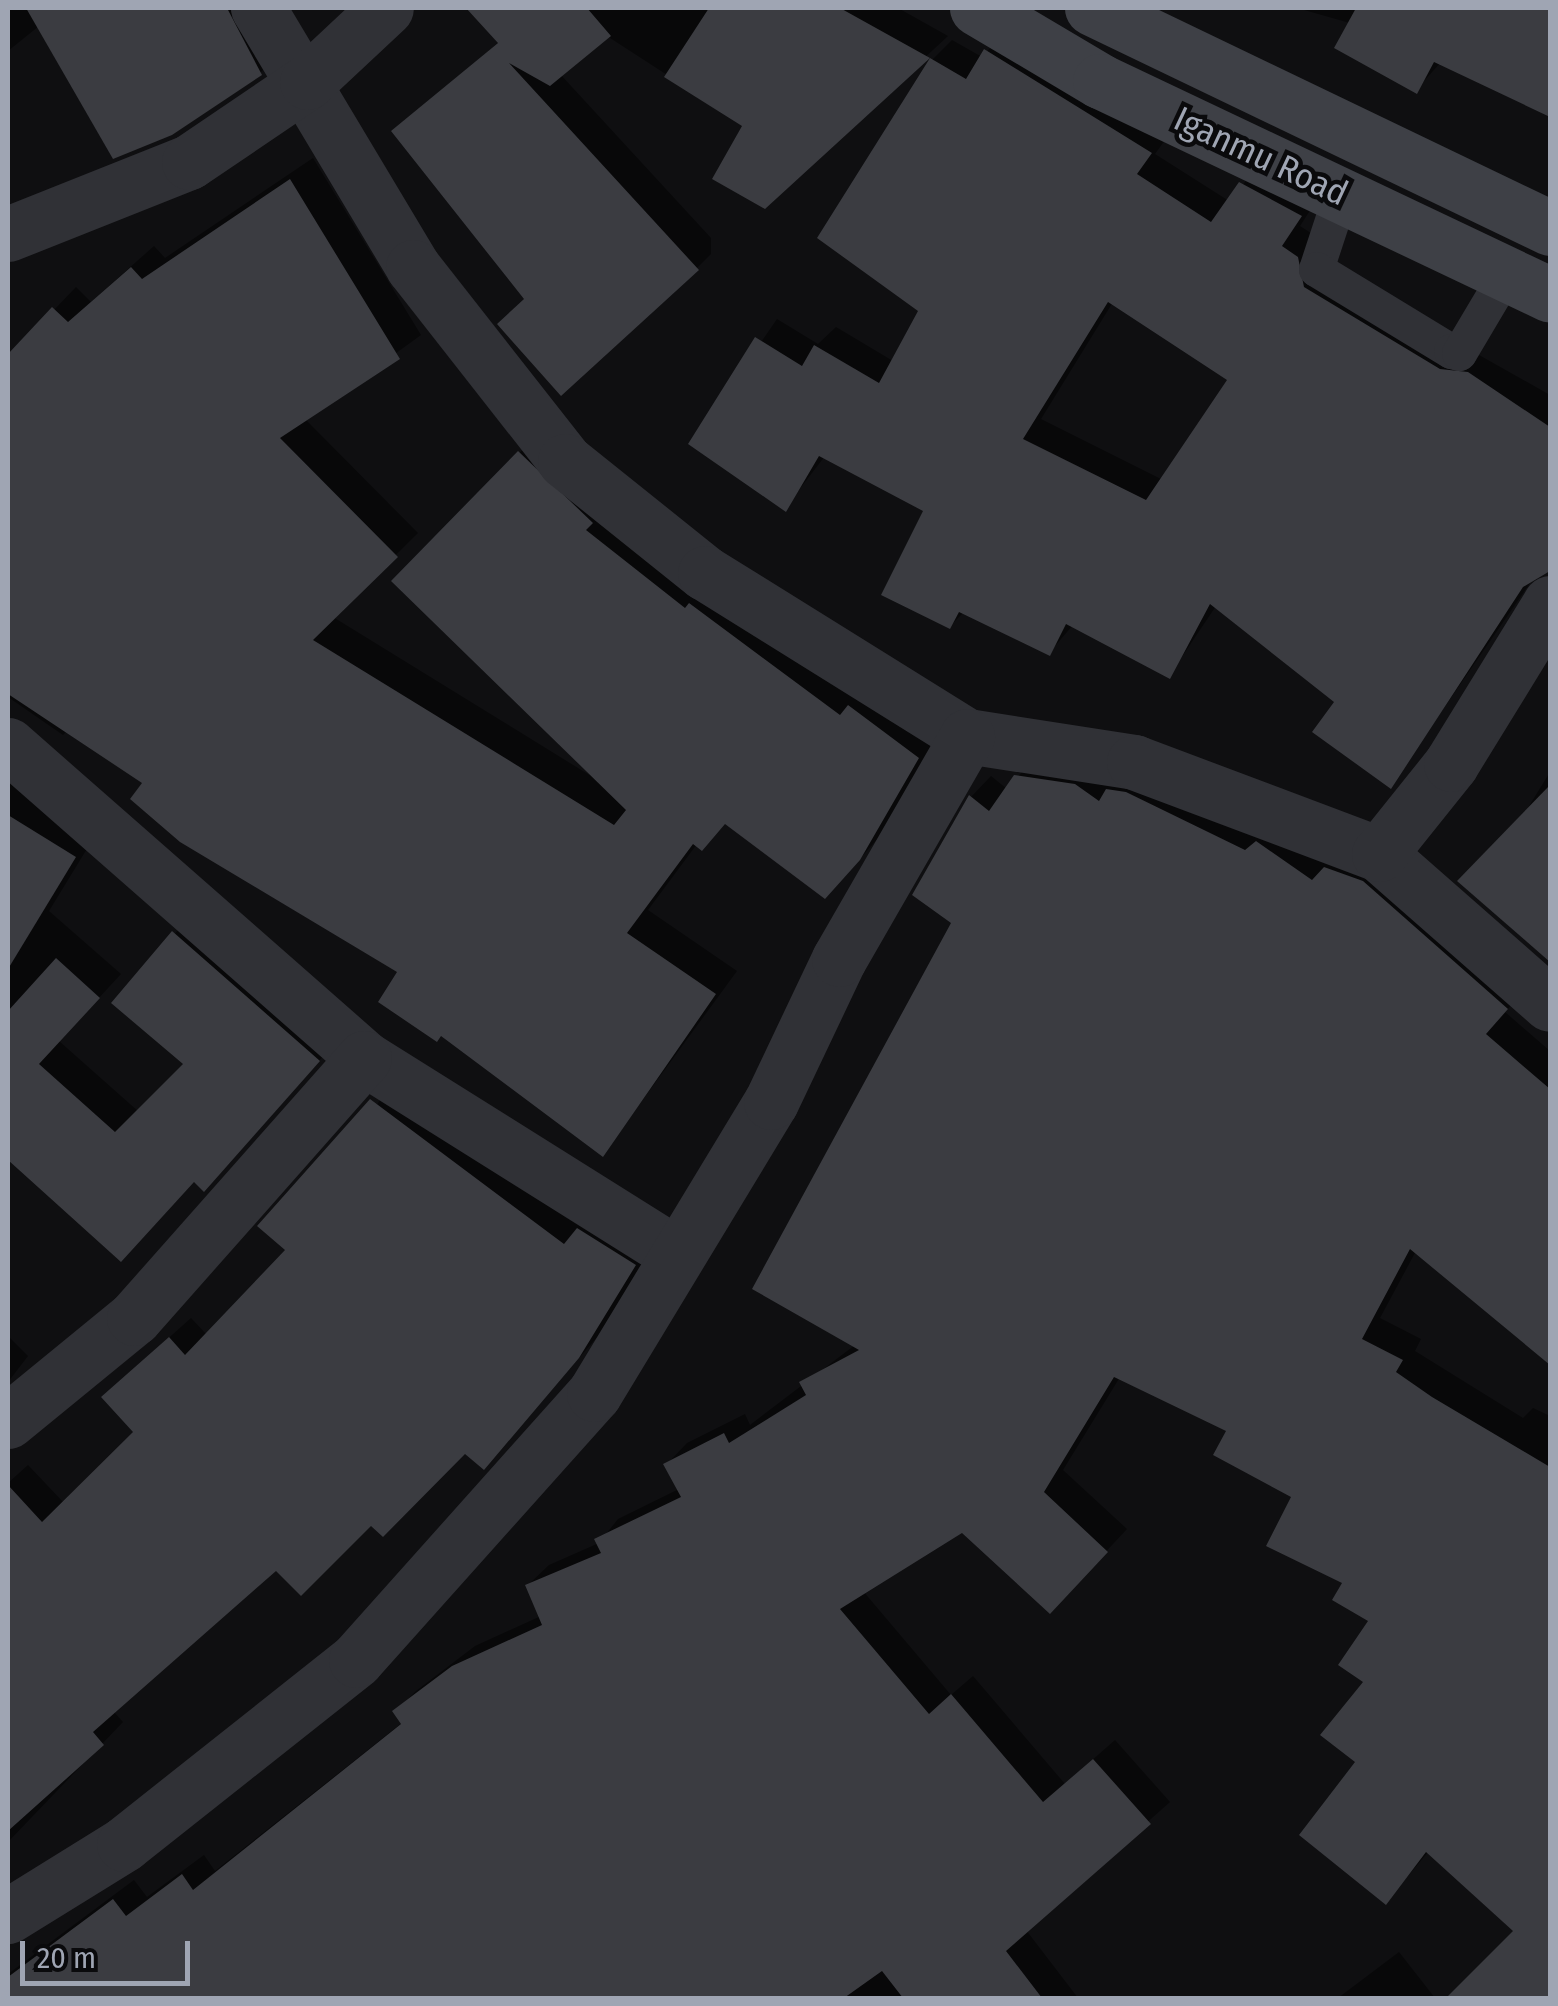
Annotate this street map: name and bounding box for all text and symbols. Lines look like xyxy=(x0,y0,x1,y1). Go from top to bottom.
street label: Iganmu Road xyxy=(1168,98,1354,214)
scale bar xyxy=(25,1921,195,1983)
text: 20 m xyxy=(37,1940,96,1976)

